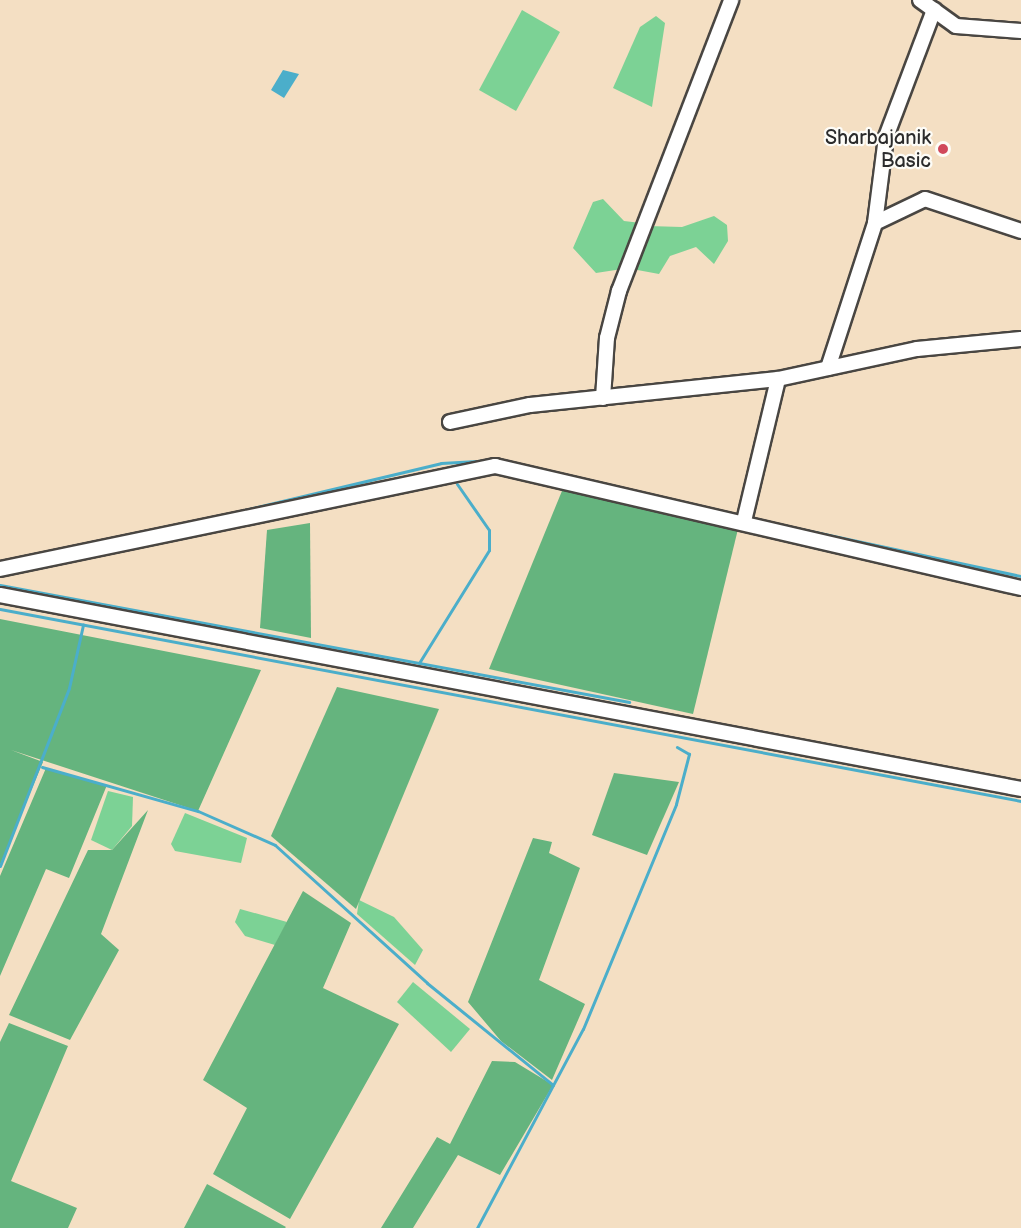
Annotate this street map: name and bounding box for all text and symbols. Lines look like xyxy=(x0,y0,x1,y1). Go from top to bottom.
place label: Sharbajanik Basic xyxy=(825,126,931,173)
marker: Sharbajanik Basic xyxy=(936,142,950,156)

